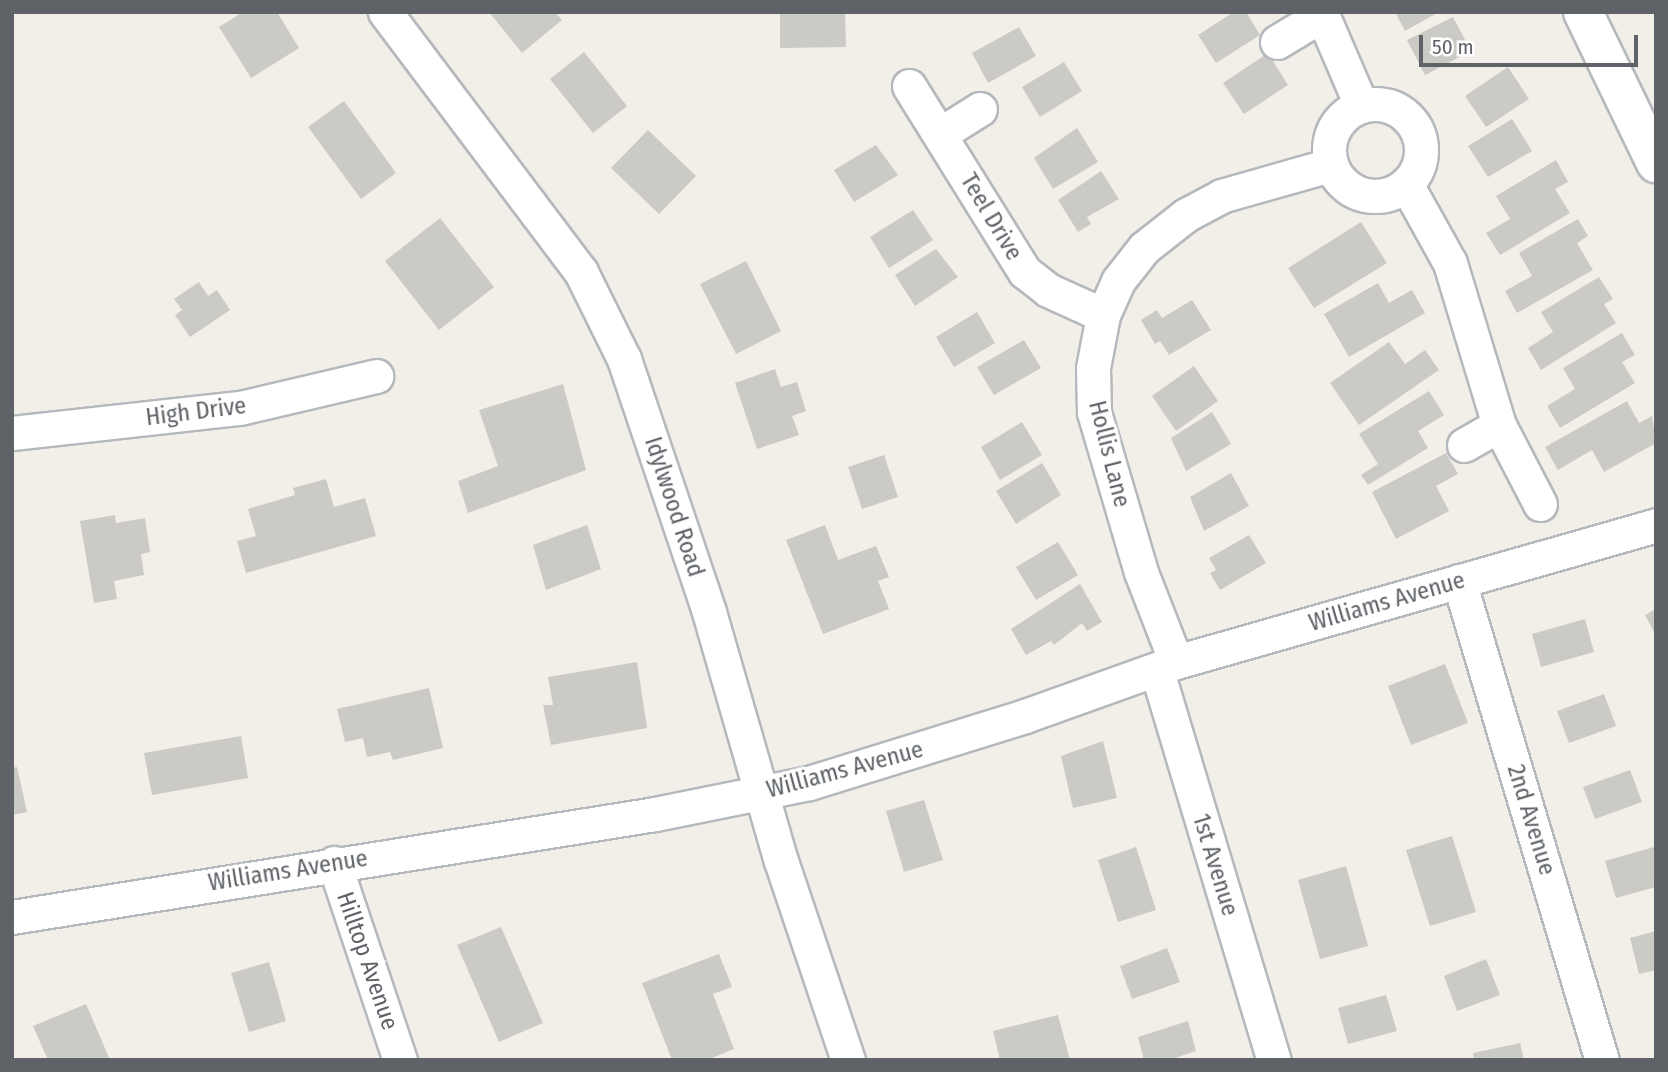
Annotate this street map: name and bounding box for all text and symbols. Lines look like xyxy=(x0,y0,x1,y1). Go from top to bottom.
scale bar xyxy=(1423,21,1642,65)
text: 50 m xyxy=(1432,34,1474,60)
street label: Teel Drive xyxy=(954,168,1028,266)
street label: High Drive xyxy=(144,392,248,432)
street label: Hollis Lane xyxy=(1082,398,1136,510)
street label: Idylwood Road xyxy=(638,433,710,581)
street label: Williams Avenue xyxy=(1306,566,1468,638)
street label: Williams Avenue xyxy=(764,735,926,805)
street label: 2nd Avenue xyxy=(1501,761,1561,879)
street label: 1st Avenue xyxy=(1186,810,1244,920)
street label: Williams Avenue xyxy=(206,844,370,898)
street label: Hilltop Avenue xyxy=(330,888,404,1034)

